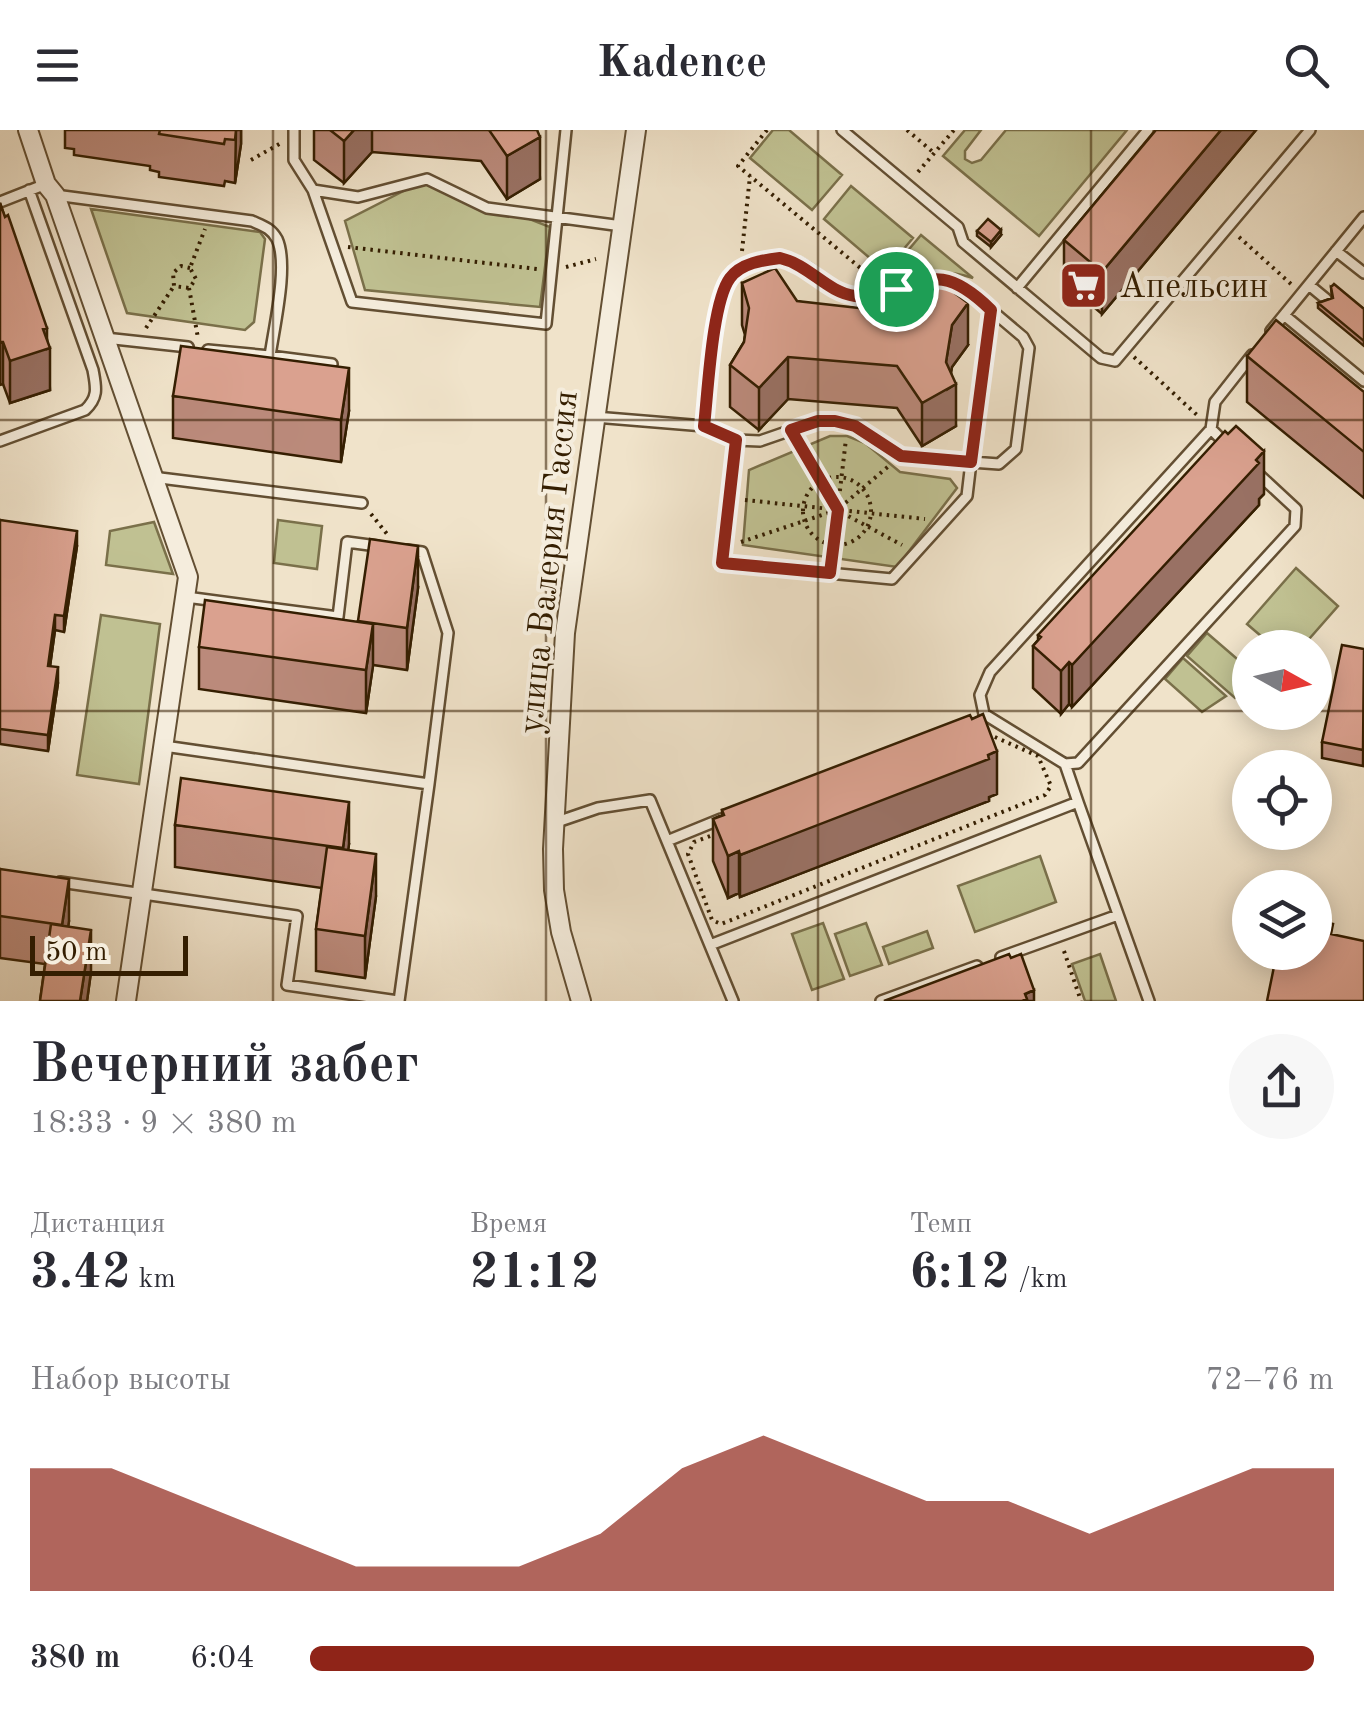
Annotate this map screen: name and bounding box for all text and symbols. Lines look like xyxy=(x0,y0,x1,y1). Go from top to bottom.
icon: menu xyxy=(30,38,85,93)
icon: search xyxy=(1279,38,1334,93)
text: Kadence xyxy=(597,42,767,87)
pin xyxy=(854,247,939,332)
supermarket icon: Апельсин xyxy=(1058,259,1110,311)
icon: arrive xyxy=(869,262,924,317)
place label: Апельсин xyxy=(1119,270,1268,305)
street label: улица Валерия Гассия xyxy=(514,389,585,736)
north arrow xyxy=(1232,630,1332,730)
map controls xyxy=(1232,630,1332,970)
button: locate xyxy=(1232,750,1332,850)
button: layers xyxy=(1232,870,1332,970)
scale bar xyxy=(30,931,188,976)
text: 50 m xyxy=(45,939,108,967)
button: share xyxy=(1229,1034,1334,1139)
text: Вечерний забег xyxy=(30,1039,419,1094)
text: 18:33 · 9 × 380 m xyxy=(30,1108,297,1140)
text: Дистанция xyxy=(30,1211,165,1239)
text: Время xyxy=(470,1211,547,1239)
text: Темп xyxy=(909,1211,972,1239)
text: 3.42 xyxy=(30,1249,131,1299)
text: 21:12 xyxy=(470,1249,600,1299)
text: 6:12 xyxy=(909,1249,1010,1299)
text: km xyxy=(131,1266,176,1294)
text: /km xyxy=(1010,1266,1068,1294)
text: Набор высоты xyxy=(30,1365,231,1397)
text: 72–76 m xyxy=(1206,1365,1334,1397)
text: 380 m xyxy=(30,1643,120,1675)
text: 6:04 xyxy=(190,1643,255,1675)

